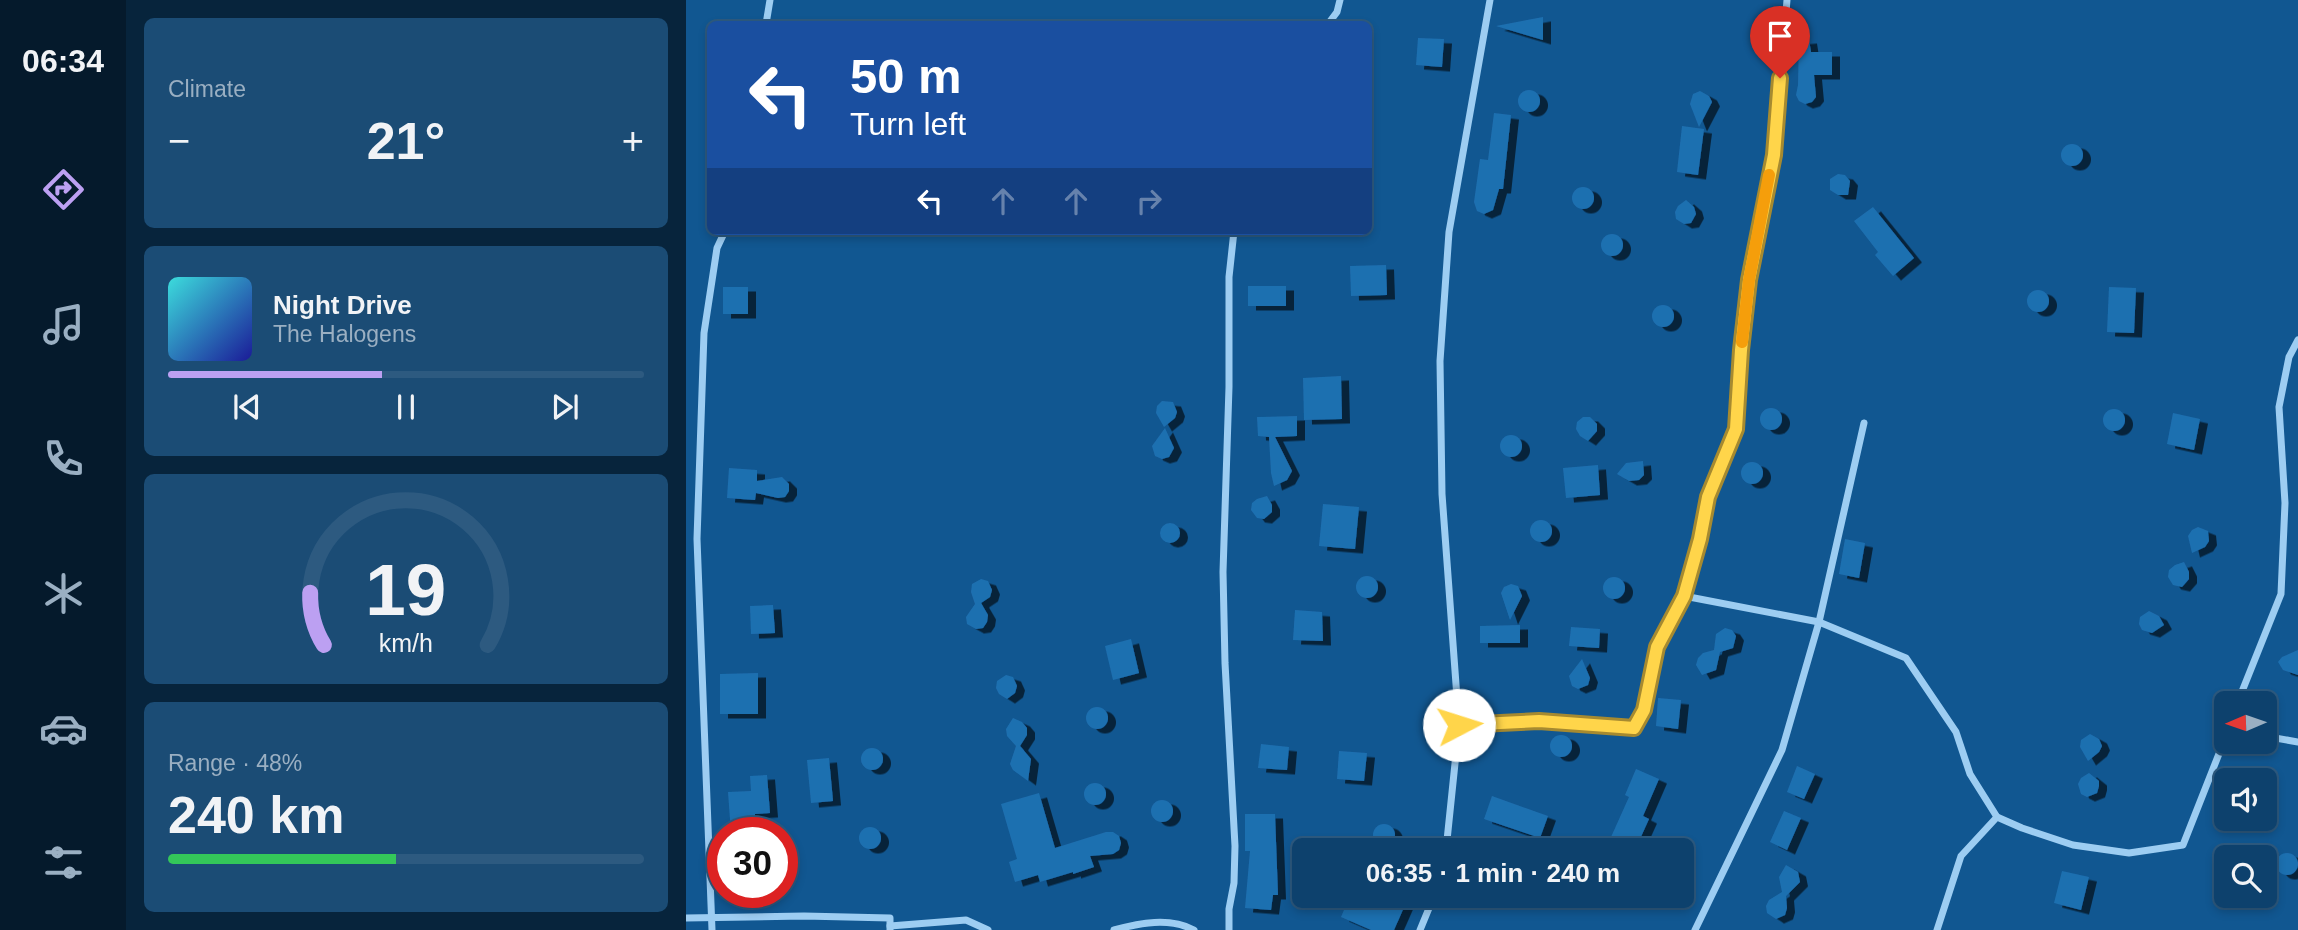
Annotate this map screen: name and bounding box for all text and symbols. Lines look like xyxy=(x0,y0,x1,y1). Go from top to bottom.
pin xyxy=(1750,6,1810,78)
icon: arrive xyxy=(1761,17,1799,55)
text: 06:34 xyxy=(22,43,104,79)
icon: left xyxy=(735,49,826,140)
text: 50 m xyxy=(850,49,962,103)
text: Climate xyxy=(168,76,246,102)
text: Turn left xyxy=(850,106,966,142)
text: 21° xyxy=(367,112,445,170)
text: − xyxy=(168,120,190,162)
text: + xyxy=(622,120,644,162)
icon: directions xyxy=(39,165,88,214)
icon: left xyxy=(911,182,949,220)
icon: ahead xyxy=(984,182,1022,220)
icon: ahead xyxy=(1057,182,1095,220)
icon: right xyxy=(1130,182,1168,220)
text: Night Drive xyxy=(273,290,412,320)
icon: music xyxy=(39,300,88,349)
text: The Halogens xyxy=(273,321,416,347)
icon: previous xyxy=(228,388,266,426)
icon: pause xyxy=(387,388,425,426)
icon: next xyxy=(546,388,584,426)
icon: phone xyxy=(39,434,88,483)
text: 19 xyxy=(366,549,446,630)
icon: climate xyxy=(39,569,88,618)
text: km/h xyxy=(379,629,433,657)
position arrow xyxy=(1422,688,1496,762)
north arrow xyxy=(2214,691,2277,754)
map controls xyxy=(2214,691,2277,908)
icon: car xyxy=(39,704,88,753)
text: Range · 48% xyxy=(168,750,302,776)
button: sound xyxy=(2214,768,2277,831)
text: 240 km xyxy=(168,786,344,844)
speed limit sign: 30 xyxy=(707,817,798,908)
icon: filters xyxy=(39,838,88,887)
button: search xyxy=(2214,845,2277,908)
text: 06:35 · 1 min · 240 m xyxy=(1366,858,1620,888)

